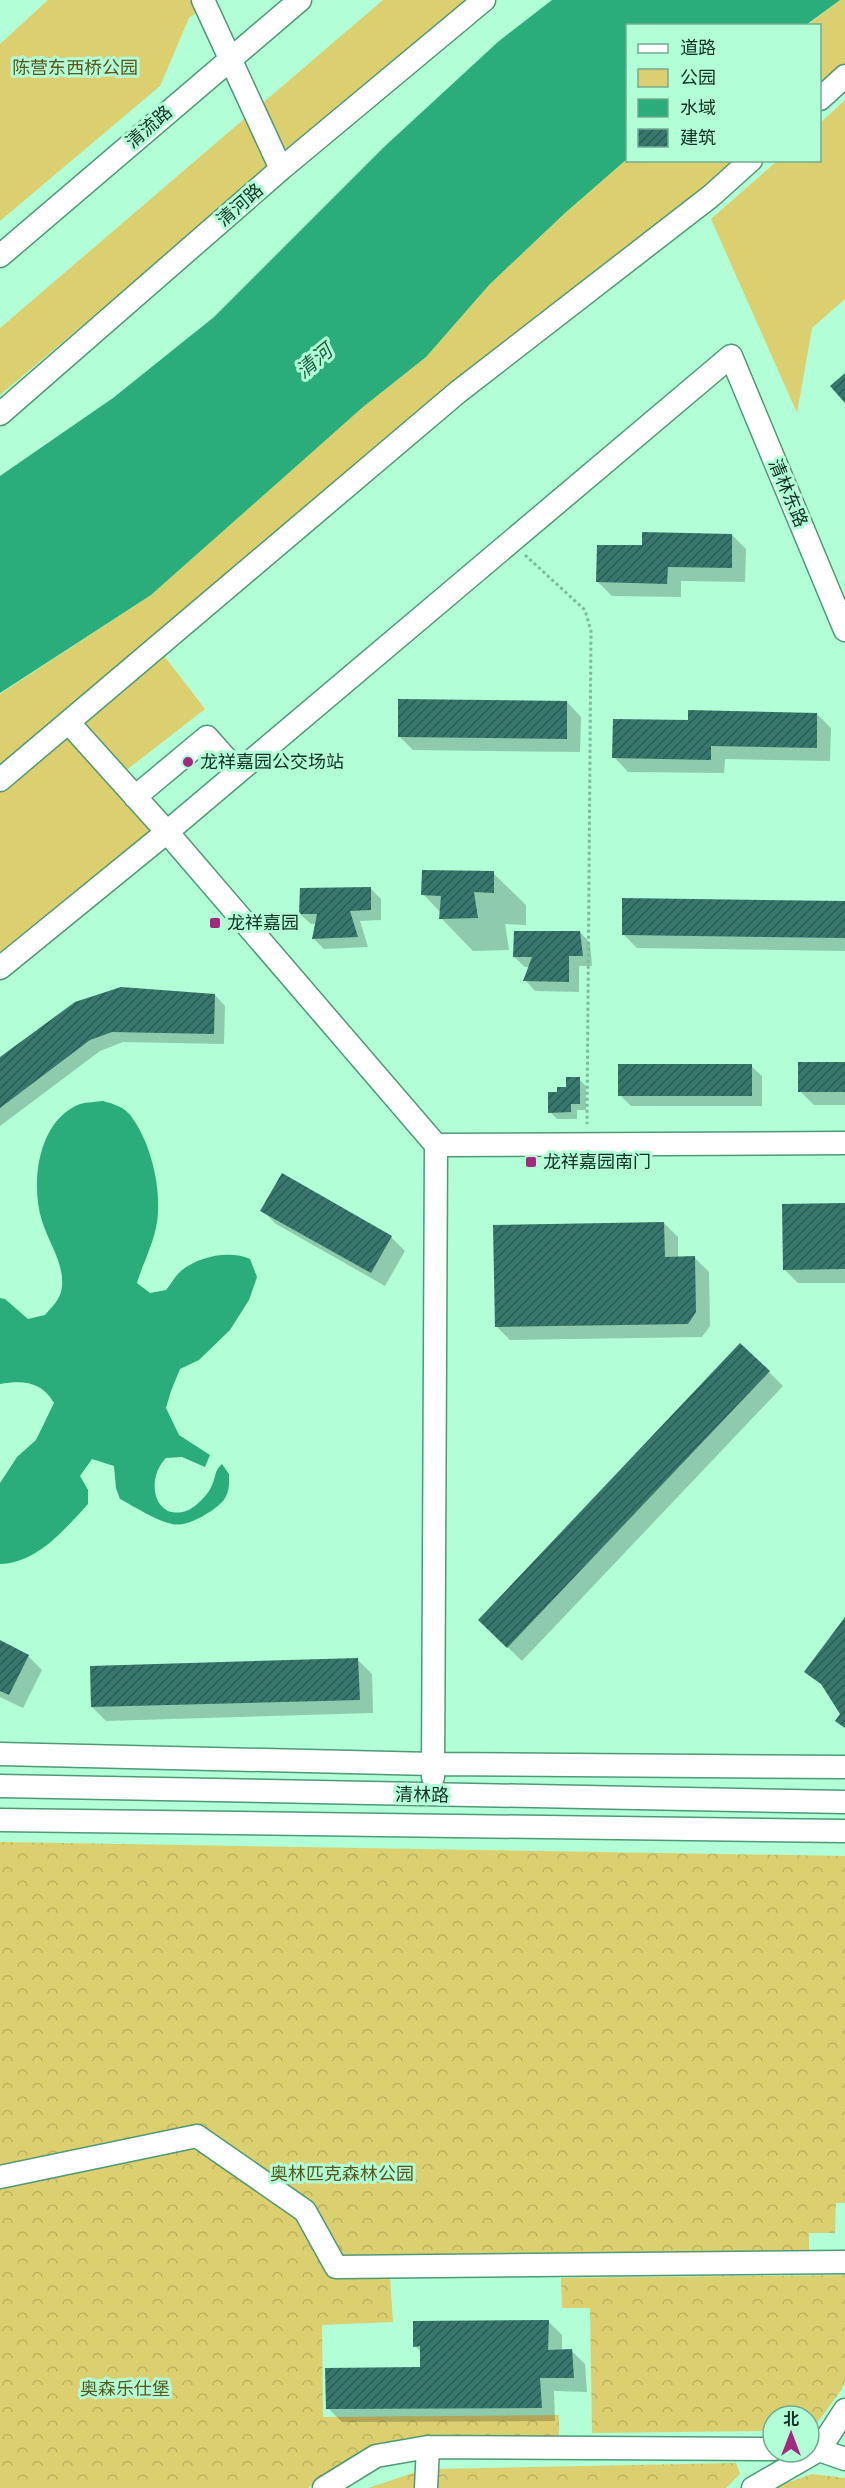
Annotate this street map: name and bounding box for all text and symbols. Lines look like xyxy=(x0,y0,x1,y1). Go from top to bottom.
legend xyxy=(626,24,821,162)
text: 道路 xyxy=(680,37,716,58)
park label: 陈营东西桥公园 xyxy=(12,57,138,78)
text: 公园 xyxy=(680,67,716,88)
text: 水域 xyxy=(680,97,716,118)
street label: 清流路 xyxy=(121,101,176,152)
text: 建筑 xyxy=(680,127,716,148)
street label: 清河路 xyxy=(212,179,267,230)
water label: 清河 xyxy=(291,336,340,383)
street label: 清林东路 xyxy=(765,456,812,530)
place label: 龙祥嘉园公交场站 xyxy=(200,751,344,772)
marker: 龙祥嘉园公交场站 xyxy=(181,755,195,769)
place label: 龙祥嘉园 xyxy=(227,912,299,933)
marker: 龙祥嘉园 xyxy=(208,916,222,930)
place label: 龙祥嘉园南门 xyxy=(543,1151,651,1172)
marker: 龙祥嘉园南门 xyxy=(524,1155,538,1169)
street label: 清林路 xyxy=(395,1784,449,1805)
park label: 奥林匹克森林公园 xyxy=(270,2163,414,2184)
park label: 奥森乐仕堡 xyxy=(80,2378,170,2399)
north arrow xyxy=(761,2404,821,2464)
text: 北 xyxy=(783,2409,799,2429)

